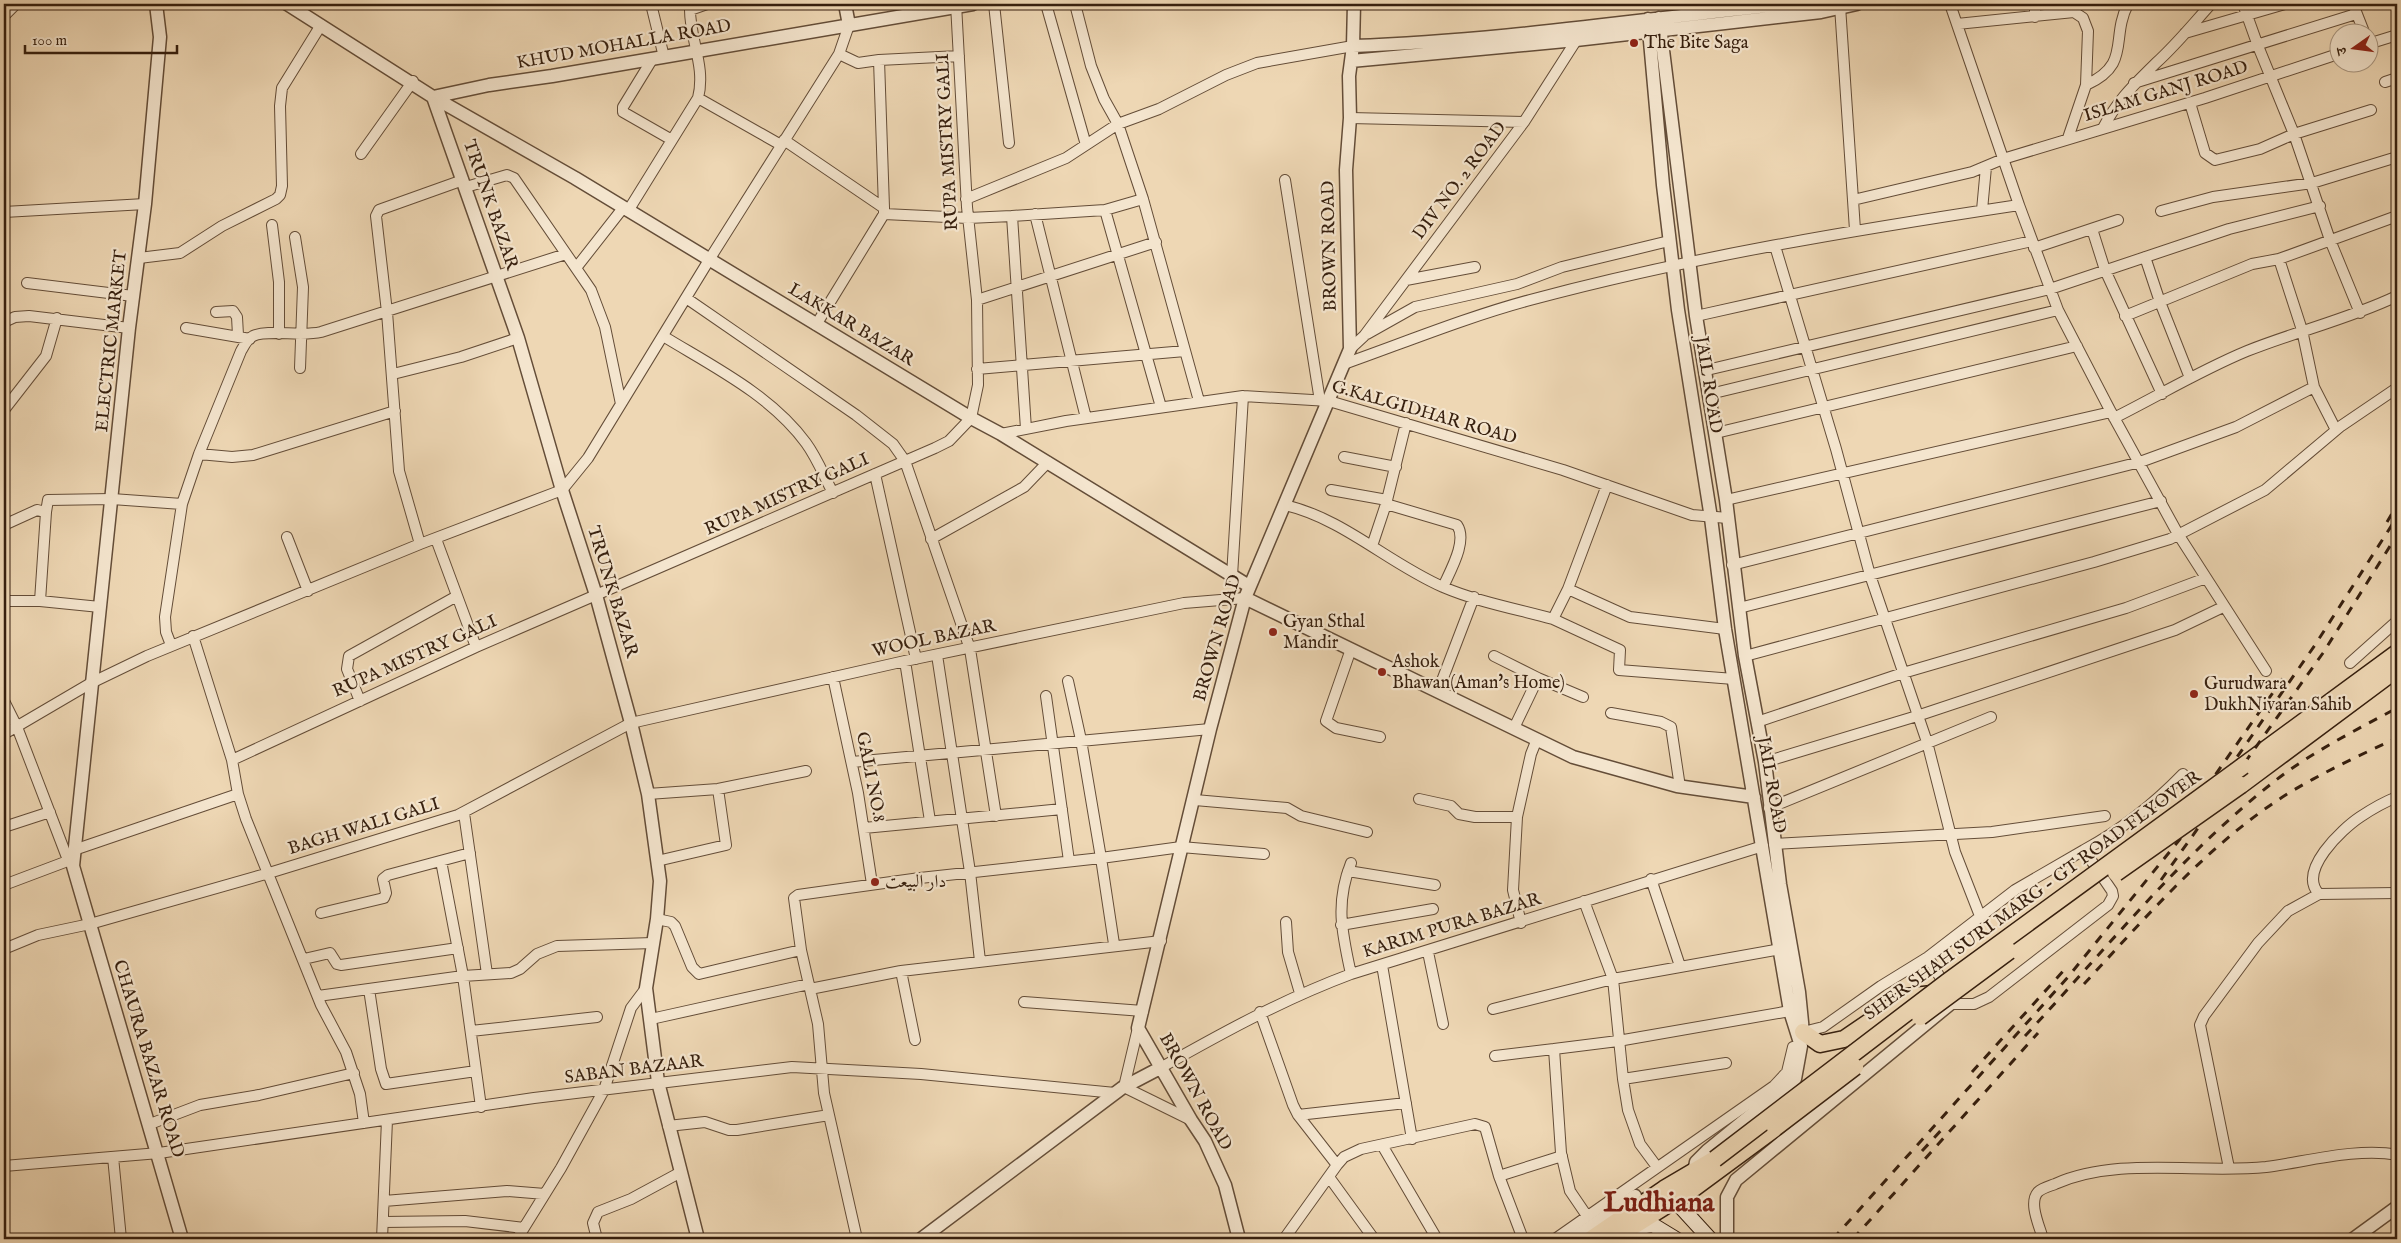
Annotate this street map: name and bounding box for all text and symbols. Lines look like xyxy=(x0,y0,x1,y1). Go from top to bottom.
street label: KHUD MOHALLA ROAD xyxy=(515,15,733,75)
scale bar xyxy=(25,22,178,54)
north arrow xyxy=(2328,22,2378,72)
text: 100 m xyxy=(32,31,68,50)
place label: The Bite Saga xyxy=(1644,32,1749,55)
marker: The Bite Saga xyxy=(1628,37,1640,49)
text: उ xyxy=(2333,44,2352,58)
street label: RUPA MISTRY GALI xyxy=(932,52,964,231)
street label: ISLAM GANJ ROAD xyxy=(2081,56,2251,128)
street label: DIV NO. 2 ROAD xyxy=(1408,117,1512,245)
street label: TRUNK BAZAR xyxy=(457,137,524,275)
street label: BROWN ROAD xyxy=(1317,180,1343,312)
street label: ELECTRIC MARKET xyxy=(91,249,133,433)
street label: LAKKAR BAZAR xyxy=(784,278,919,372)
street label: JAIL ROAD xyxy=(1689,333,1727,435)
street label: G.KALGIDHAR ROAD xyxy=(1329,376,1519,450)
street label: RUPA MISTRY GALI xyxy=(701,448,873,542)
street label: TRUNK BAZAR xyxy=(581,523,643,662)
street label: BROWN ROAD xyxy=(1189,572,1247,704)
street label: RUPA MISTRY GALI xyxy=(329,610,501,704)
place label: Gyan Sthal Mandir xyxy=(1283,611,1365,655)
street label: WOOL BAZAR xyxy=(870,614,999,663)
marker: Gyan Sthal Mandir xyxy=(1267,626,1279,638)
place label: Ashok Bhawan(Aman's Home) xyxy=(1391,651,1565,695)
marker: Ashok Bhawan(Aman's Home) xyxy=(1376,666,1388,678)
place label: Gurudwara DukhNivaran Sahib xyxy=(2204,673,2352,717)
marker: Gurudwara DukhNivaran Sahib xyxy=(2188,688,2200,700)
street label: GALI NO.8 xyxy=(850,730,890,824)
street label: JAIL ROAD xyxy=(1751,733,1791,835)
street label: SHER SHAH SURI MARG - GT ROAD FLYOVER xyxy=(1860,765,2207,1026)
street label: BAGH WALI GALI xyxy=(285,793,443,861)
place label: دار البیعت xyxy=(885,871,946,894)
marker: دار البیعت xyxy=(869,876,881,888)
street label: KARIM PURA BAZAR xyxy=(1360,888,1545,964)
street label: CHAURA BAZAR ROAD xyxy=(107,957,189,1161)
street label: BROWN ROAD xyxy=(1153,1029,1237,1155)
street label: SABAN BAZAAR xyxy=(563,1050,706,1090)
district label: Ludhiana xyxy=(1604,1186,1715,1221)

